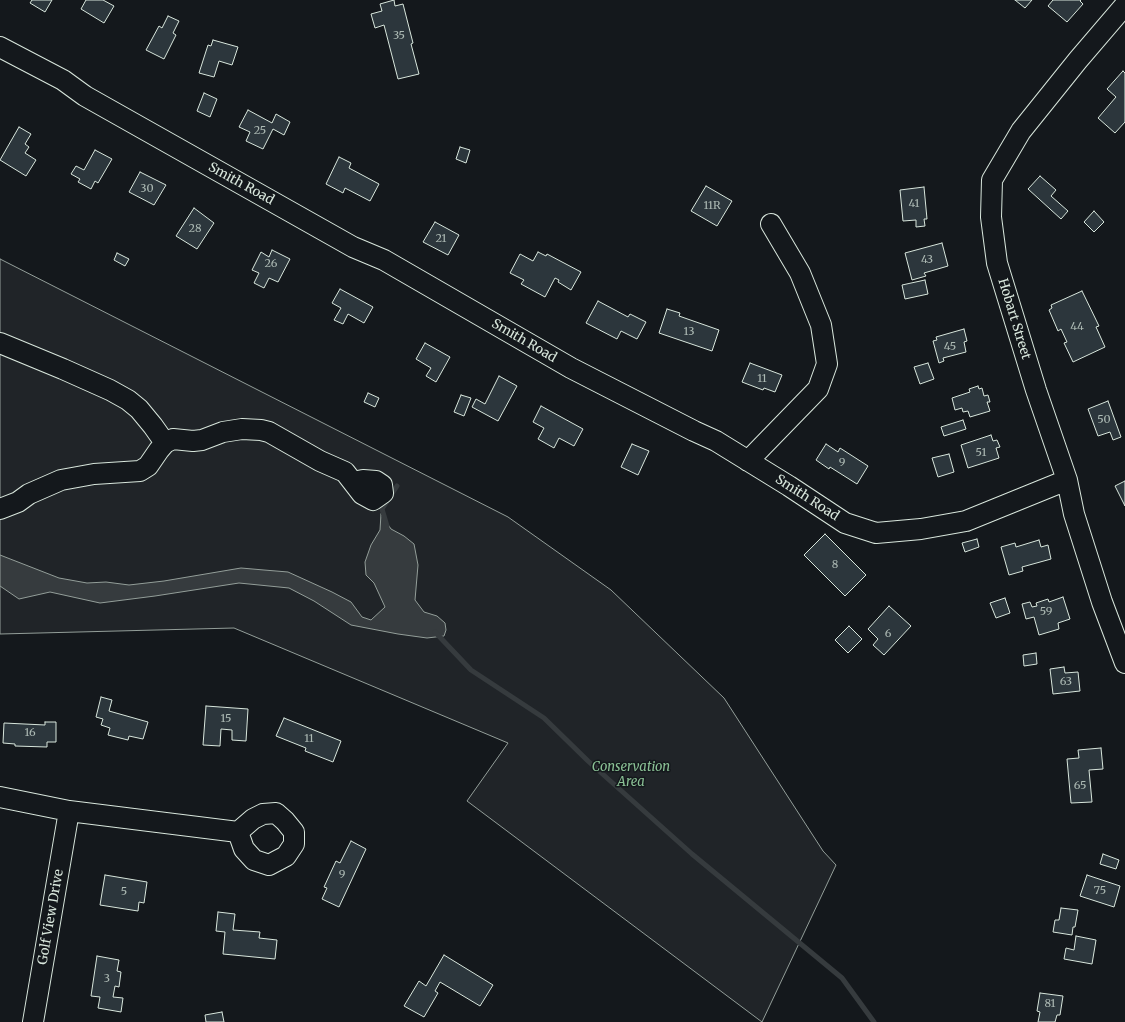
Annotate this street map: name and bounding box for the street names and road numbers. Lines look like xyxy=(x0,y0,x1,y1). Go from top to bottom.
street label: Smith Road xyxy=(205,160,277,208)
street label: Hobart Street xyxy=(994,277,1034,361)
street label: Smith Road xyxy=(489,316,559,366)
street label: Smith Road xyxy=(772,472,842,524)
street label: Golf View Drive xyxy=(35,868,67,966)

